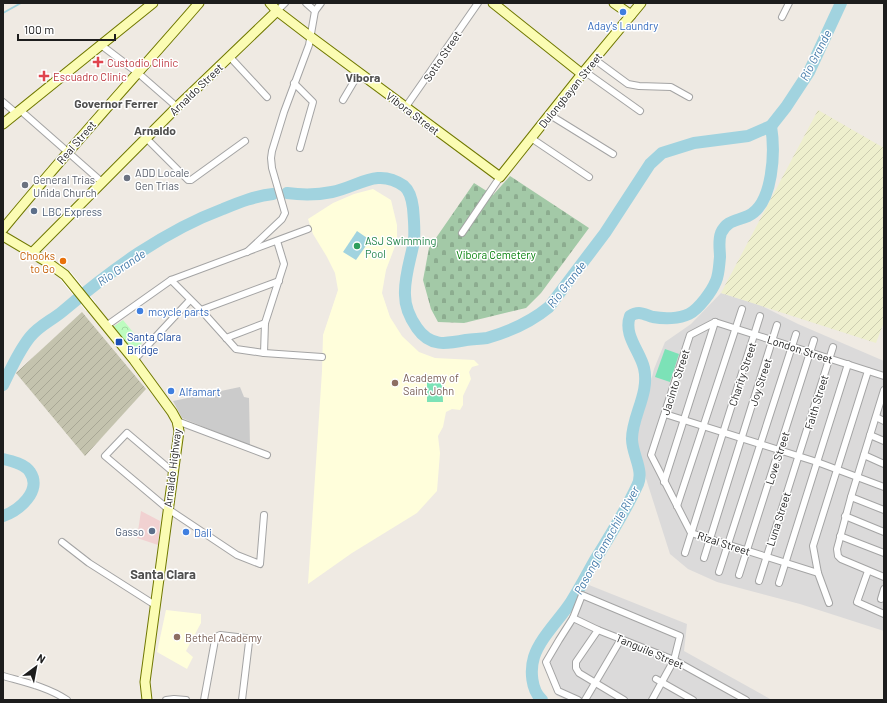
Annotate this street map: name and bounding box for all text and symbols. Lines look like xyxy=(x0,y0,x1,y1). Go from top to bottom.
marker: Aday's Laundry xyxy=(618,7,628,17)
scale bar xyxy=(18,16,115,42)
place label: Aday's Laundry xyxy=(588,19,658,32)
text: 100 m xyxy=(24,22,54,36)
water label: Rio Grande xyxy=(796,27,834,83)
street label: Sotto Street xyxy=(420,28,464,84)
street label: Dulongbayan Street xyxy=(536,50,604,130)
marker: Custodio Clinic xyxy=(92,56,104,68)
place label: Custodio Clinic xyxy=(107,56,178,69)
street label: Arnaldo Street xyxy=(167,60,225,118)
marker: Escuadro Clinic xyxy=(38,70,50,82)
place label: Escuadro Clinic xyxy=(53,70,127,83)
district label: Vibora xyxy=(346,70,380,84)
street label: Vibora Street xyxy=(384,89,442,137)
district label: Governor Ferrer xyxy=(74,96,158,110)
street label: Real Street xyxy=(54,118,98,166)
district label: Arnaldo xyxy=(134,123,176,137)
place label: ADD Locale Gen Trias xyxy=(135,166,190,192)
place label: General Trias Unida Church xyxy=(33,173,97,199)
marker: ADD Locale Gen Trias xyxy=(122,173,132,183)
marker: General Trias Unida Church xyxy=(20,180,30,190)
place label: LBC Express xyxy=(42,205,102,218)
marker: LBC Express xyxy=(29,206,39,216)
place label: ASJ Swimming Pool xyxy=(365,234,436,260)
marker: ASJ Swimming Pool xyxy=(352,241,362,251)
water label: Rio Grande xyxy=(94,246,148,288)
park label: Vibora Cemetery xyxy=(456,248,536,261)
place label: Chooks to Go xyxy=(20,249,55,275)
marker: Chooks to Go xyxy=(58,256,68,266)
water label: Rio Grande xyxy=(544,258,588,310)
place label: mcycle parts xyxy=(148,305,209,318)
marker: mcycle parts xyxy=(135,306,145,316)
place label: Santa Clara Bridge xyxy=(127,330,181,356)
street label: London Street xyxy=(766,332,834,366)
marker: Santa Clara Bridge xyxy=(114,337,124,347)
street label: Charity Street xyxy=(726,340,758,408)
street label: Jacinto Street xyxy=(658,347,692,417)
street label: Joy Street xyxy=(746,356,774,408)
place label: Academy of Saint John xyxy=(403,371,459,397)
street label: Faith Street xyxy=(802,373,830,431)
marker: Academy of Saint John xyxy=(390,378,400,388)
place label: Alfamart xyxy=(179,385,220,398)
marker: Alfamart xyxy=(166,386,176,396)
street label: Arnaldo Highway xyxy=(161,428,183,508)
street label: Love Street xyxy=(762,430,792,486)
water label: Pasong Camachile River xyxy=(570,483,642,597)
street label: Luna Street xyxy=(763,490,793,548)
place label: Gasso xyxy=(115,525,144,538)
marker: Gasso xyxy=(147,526,157,536)
place label: Dali xyxy=(194,526,212,539)
marker: Dali xyxy=(181,527,191,537)
street label: Rizal Street xyxy=(696,528,752,558)
district label: Santa Clara xyxy=(130,566,196,582)
place label: Bethel Academy xyxy=(185,631,262,644)
street label: Tanguile Street xyxy=(614,631,686,671)
marker: Bethel Academy xyxy=(172,632,182,642)
north arrow xyxy=(16,647,56,687)
text: N xyxy=(35,651,48,666)

